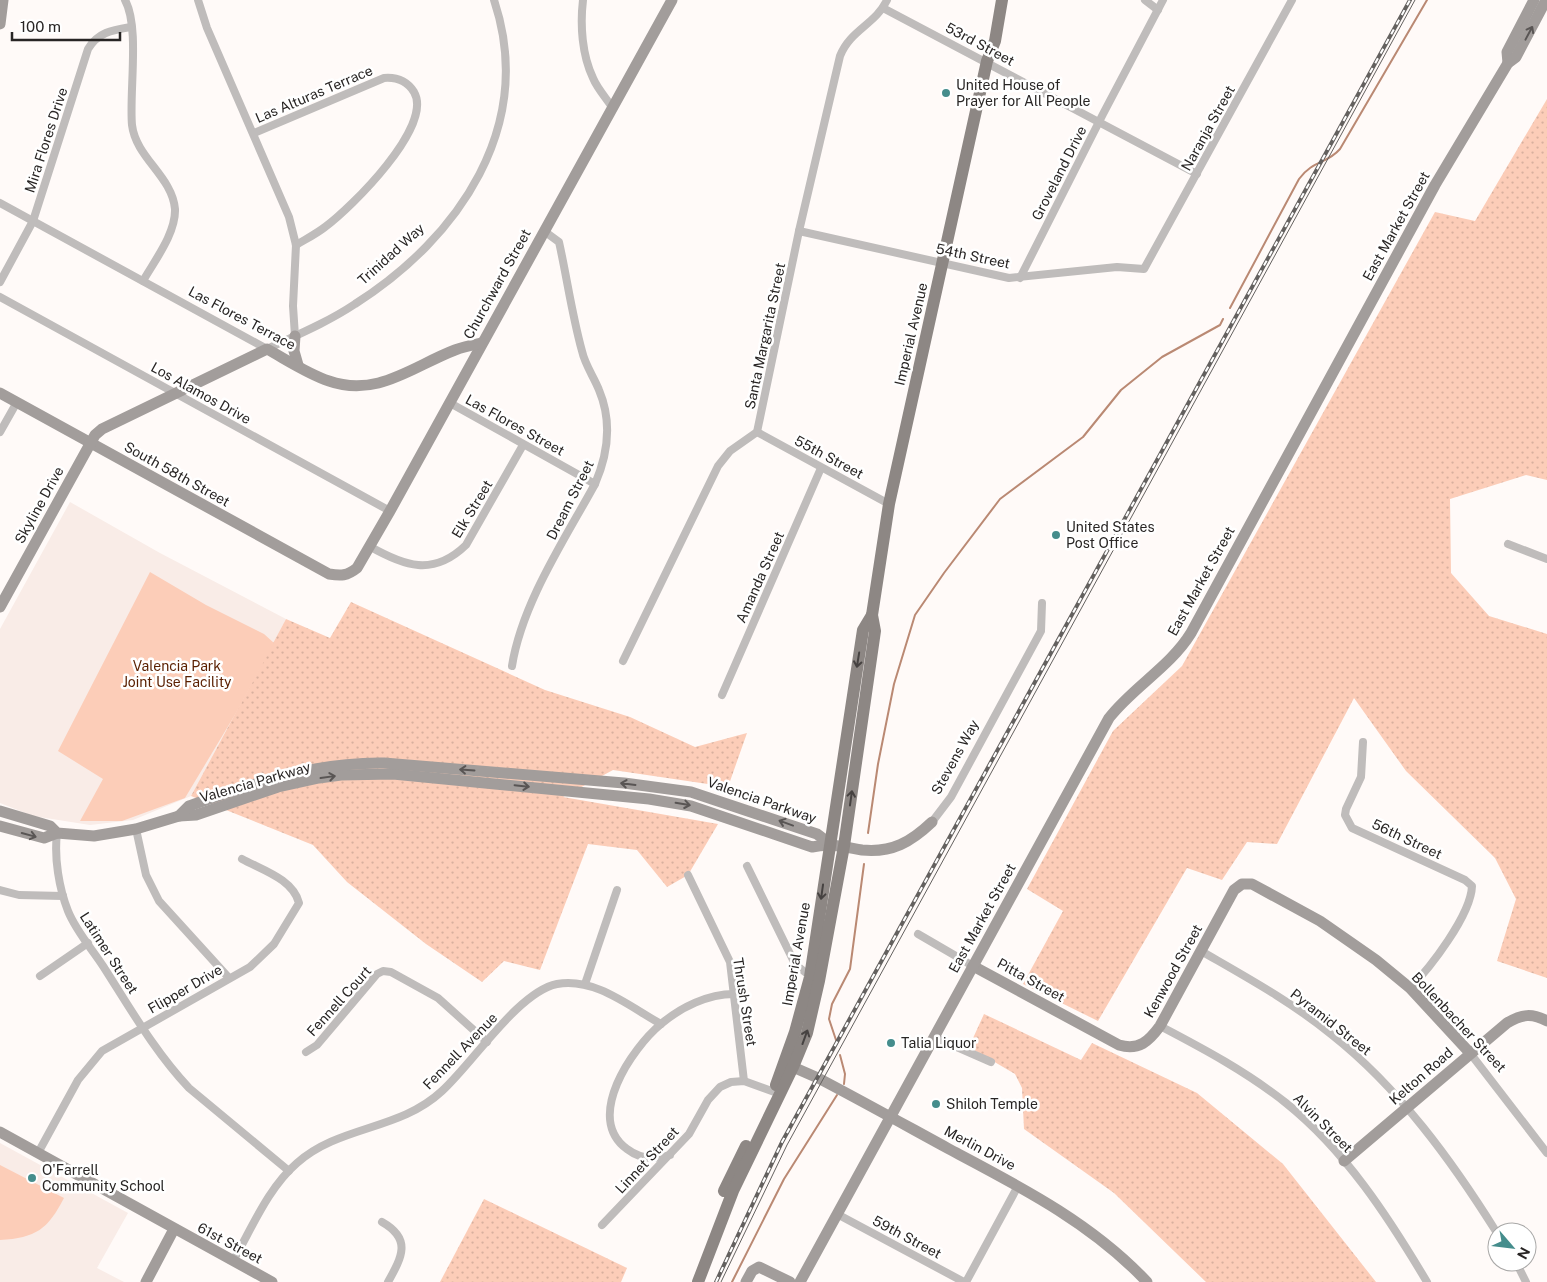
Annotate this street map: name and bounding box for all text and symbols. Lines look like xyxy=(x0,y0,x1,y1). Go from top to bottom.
scale bar xyxy=(12,10,120,42)
text: 100 m xyxy=(20,18,61,35)
street label: 53rd Street xyxy=(943,19,1017,69)
one-way arrow xyxy=(1525,26,1534,41)
street label: Las Alturas Terrace xyxy=(253,62,375,126)
place label: United House of Prayer for All People xyxy=(956,77,1091,109)
street label: Naranja Street xyxy=(1178,83,1238,173)
street label: Mira Flores Drive xyxy=(21,85,71,195)
marker: United House of Prayer for All People xyxy=(940,87,952,99)
street label: Groveland Drive xyxy=(1028,123,1090,223)
street label: East Market Street xyxy=(1359,169,1433,283)
street label: Trinidad Way xyxy=(355,220,428,288)
street label: Churchward Street xyxy=(460,226,534,342)
street label: 54th Street xyxy=(934,240,1012,272)
street label: Santa Margarita Street xyxy=(742,261,788,411)
street label: Imperial Avenue xyxy=(891,281,931,387)
street label: Las Flores Terrace xyxy=(186,283,298,353)
street label: Los Alamos Drive xyxy=(148,359,254,427)
street label: Las Flores Street xyxy=(463,391,567,459)
street label: 55th Street xyxy=(792,432,866,482)
street label: South 58th Street xyxy=(121,438,233,510)
street label: Dream Street xyxy=(543,458,597,542)
street label: Skyline Drive xyxy=(11,464,67,546)
street label: Elk Street xyxy=(448,477,496,541)
place label: United States Post Office xyxy=(1066,519,1154,551)
street label: East Market Street xyxy=(1164,524,1238,638)
street label: Amanda Street xyxy=(733,529,787,625)
marker: United States Post Office xyxy=(1050,529,1062,541)
one-way arrow xyxy=(852,652,862,668)
park label: Valencia Park Joint Use Facility xyxy=(122,658,232,690)
street label: Stevens Way xyxy=(928,716,982,797)
street label: Valencia Parkway xyxy=(198,758,313,805)
one-way arrow xyxy=(459,765,475,774)
one-way arrow xyxy=(319,772,335,782)
street label: Valencia Parkway xyxy=(705,774,819,826)
one-way arrow xyxy=(621,779,637,789)
one-way arrow xyxy=(513,782,529,791)
one-way arrow xyxy=(846,790,856,806)
one-way arrow xyxy=(675,800,691,810)
street label: 56th Street xyxy=(1369,816,1445,862)
one-way arrow xyxy=(778,817,794,827)
one-way arrow xyxy=(21,831,37,840)
street label: East Market Street xyxy=(945,861,1019,975)
one-way arrow xyxy=(817,883,827,899)
street label: Imperial Avenue xyxy=(779,901,813,1007)
street label: Latimer Street xyxy=(77,909,141,997)
street label: Kenwood Street xyxy=(1141,922,1205,1020)
street label: Pitta Street xyxy=(995,955,1067,1005)
street label: Thrush Street xyxy=(730,957,760,1047)
street label: Flipper Drive xyxy=(145,961,225,1017)
street label: Fennell Court xyxy=(304,963,374,1039)
street label: Bollenbacher Street xyxy=(1409,969,1509,1075)
street label: Pyramid Street xyxy=(1288,986,1374,1058)
street label: Fennell Avenue xyxy=(420,1009,500,1092)
one-way arrow xyxy=(800,1029,810,1045)
place label: Talia Liquor xyxy=(901,1035,976,1051)
marker: Talia Liquor xyxy=(885,1037,897,1049)
street label: Kelton Road xyxy=(1386,1044,1456,1108)
street label: Alvin Street xyxy=(1290,1090,1356,1156)
place label: Shiloh Temple xyxy=(946,1096,1038,1112)
marker: Shiloh Temple xyxy=(930,1098,942,1110)
street label: Linnet Street xyxy=(612,1123,682,1197)
street label: Merlin Drive xyxy=(942,1123,1018,1174)
place label: O'Farrell Community School xyxy=(42,1162,165,1194)
marker: O'Farrell Community School xyxy=(26,1172,38,1184)
street label: 59th Street xyxy=(870,1212,944,1262)
street label: 61st Street xyxy=(195,1219,265,1267)
north arrow xyxy=(1487,1222,1537,1272)
text: N xyxy=(1514,1245,1533,1262)

